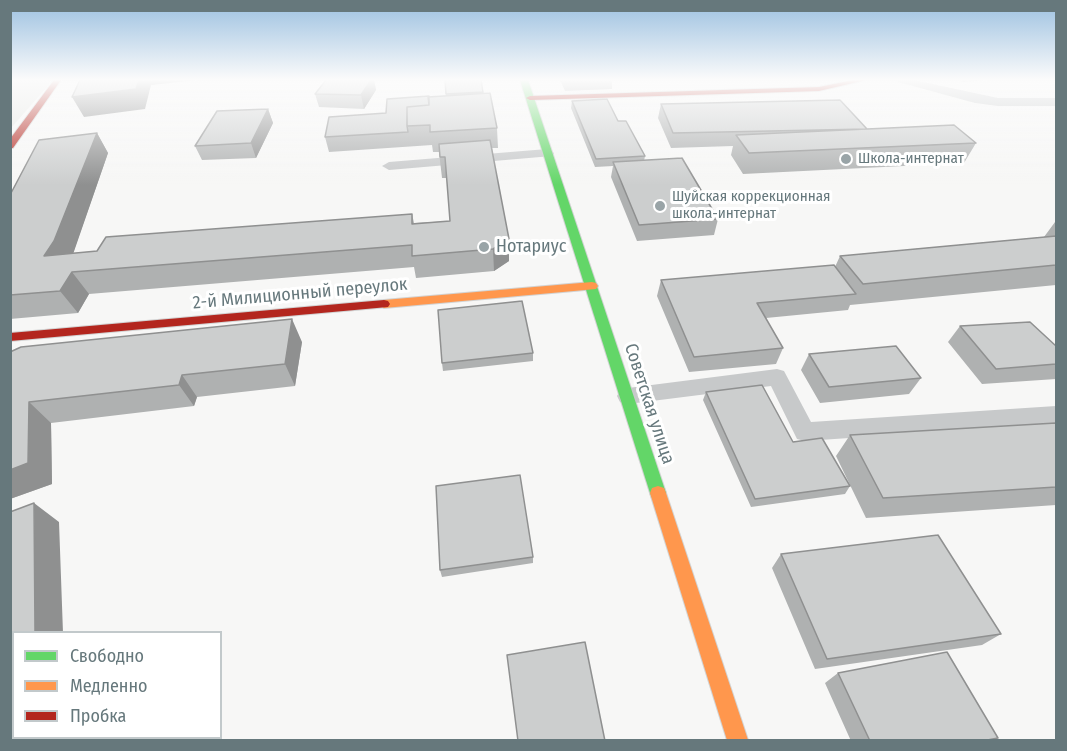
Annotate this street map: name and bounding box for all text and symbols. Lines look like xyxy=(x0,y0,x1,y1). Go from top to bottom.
place label: Школа-интернат xyxy=(858,150,964,168)
marker: Школа-интернат xyxy=(839,152,853,166)
place label: Шуйская коррекционная школа-интернат xyxy=(672,188,831,223)
marker: Шуйская коррекционная школа-интернат xyxy=(653,199,667,213)
place label: Нотариус xyxy=(496,236,566,258)
marker: Нотариус xyxy=(477,240,491,254)
street label: 2-й Милиционный переулок xyxy=(192,274,408,314)
street label: Советская улица xyxy=(619,341,679,467)
legend xyxy=(12,631,222,739)
text: Свободно xyxy=(70,645,144,667)
text: Медленно xyxy=(70,675,148,697)
text: Пробка xyxy=(70,705,126,727)

